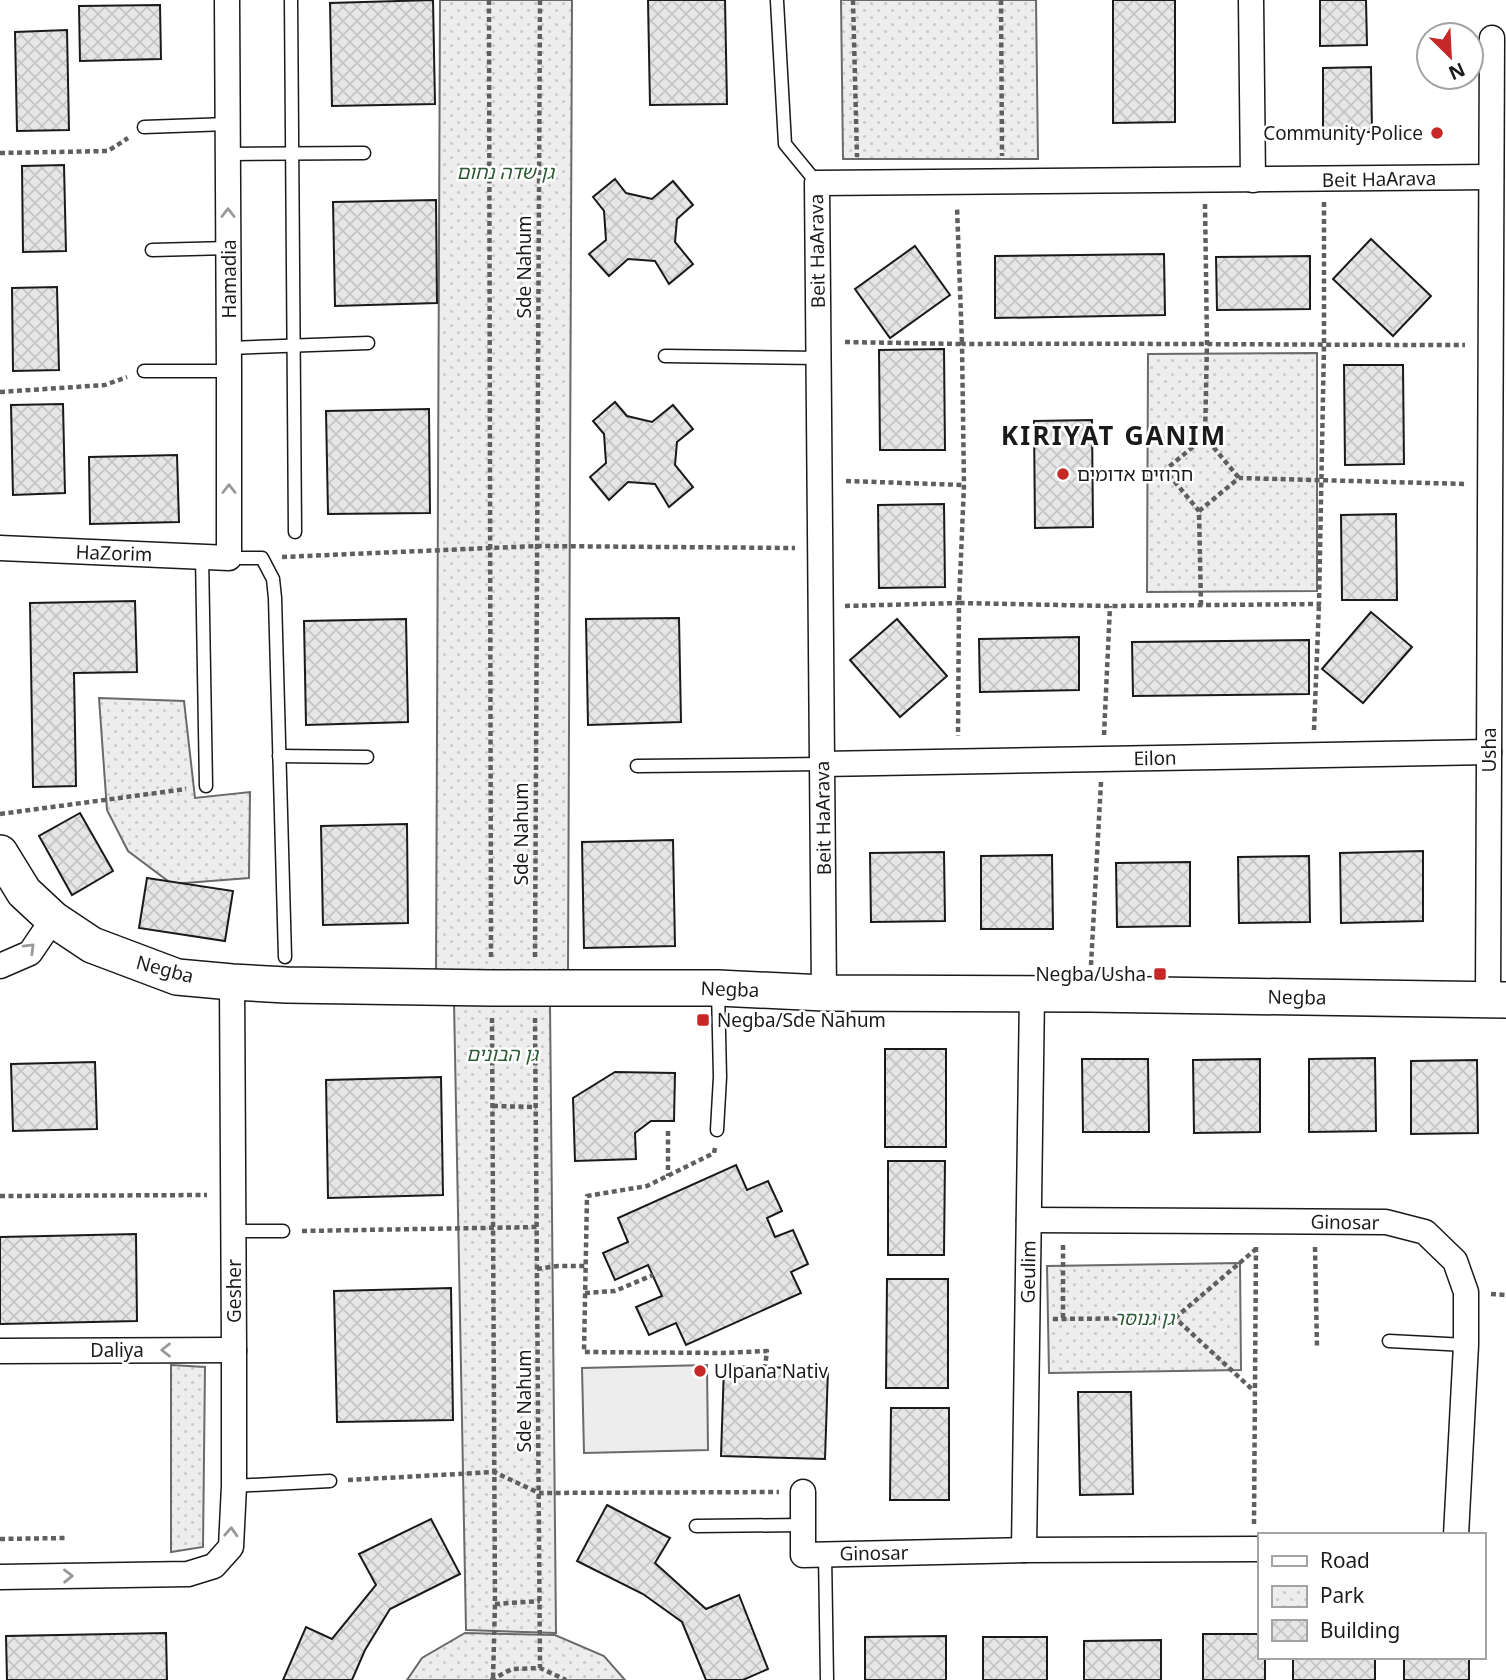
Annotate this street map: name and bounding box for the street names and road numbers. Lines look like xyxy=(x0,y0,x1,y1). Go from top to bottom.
street label: Beit HaArava xyxy=(1322,165,1436,193)
street label: Beit HaArava xyxy=(803,194,831,308)
street label: Sde Nahum xyxy=(511,215,537,319)
street label: Hamadia xyxy=(216,240,242,318)
street label: HaZorim xyxy=(75,539,153,567)
street label: Usha xyxy=(1476,727,1502,773)
street label: Eilon xyxy=(1133,745,1177,771)
street label: Beit HaArava xyxy=(809,761,837,875)
street label: Sde Nahum xyxy=(508,782,534,886)
street label: Negba xyxy=(133,949,197,989)
street label: Negba xyxy=(700,975,760,1003)
street label: Negba xyxy=(1267,983,1327,1011)
street label: Ginosar xyxy=(1310,1208,1380,1236)
street label: Geulim xyxy=(1014,1240,1042,1304)
street label: Gesher xyxy=(221,1259,247,1323)
street label: Daliya xyxy=(90,1337,144,1363)
street label: Sde Nahum xyxy=(511,1349,537,1453)
street label: Ginosar xyxy=(839,1539,909,1567)

